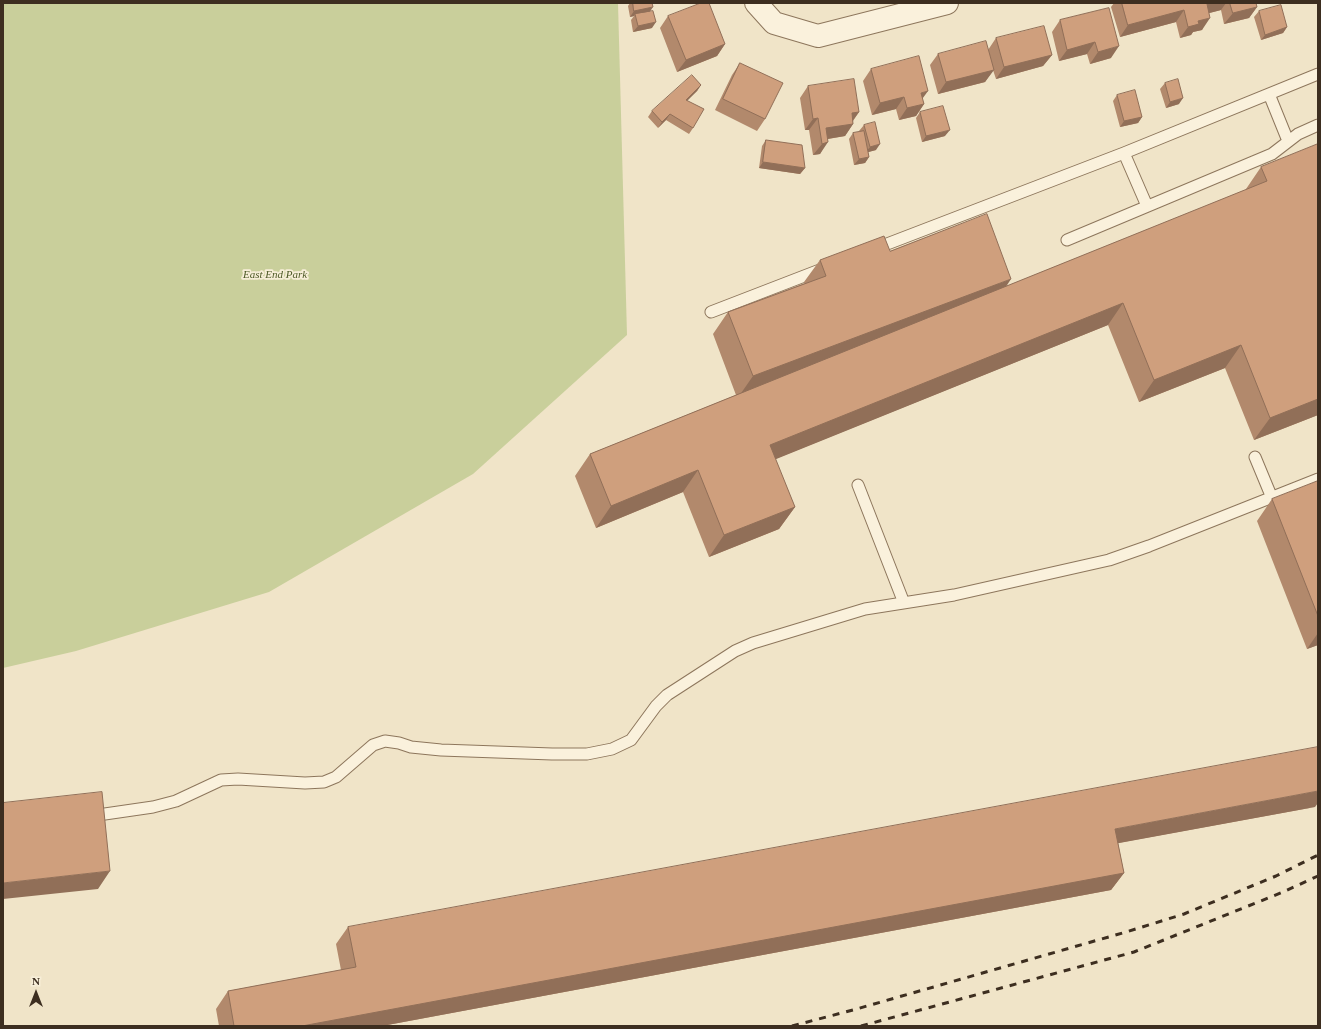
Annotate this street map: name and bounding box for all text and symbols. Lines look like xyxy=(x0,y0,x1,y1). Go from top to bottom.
park label: East End Park xyxy=(243,268,307,282)
north arrow xyxy=(16,973,56,1013)
text: N xyxy=(32,975,40,987)

